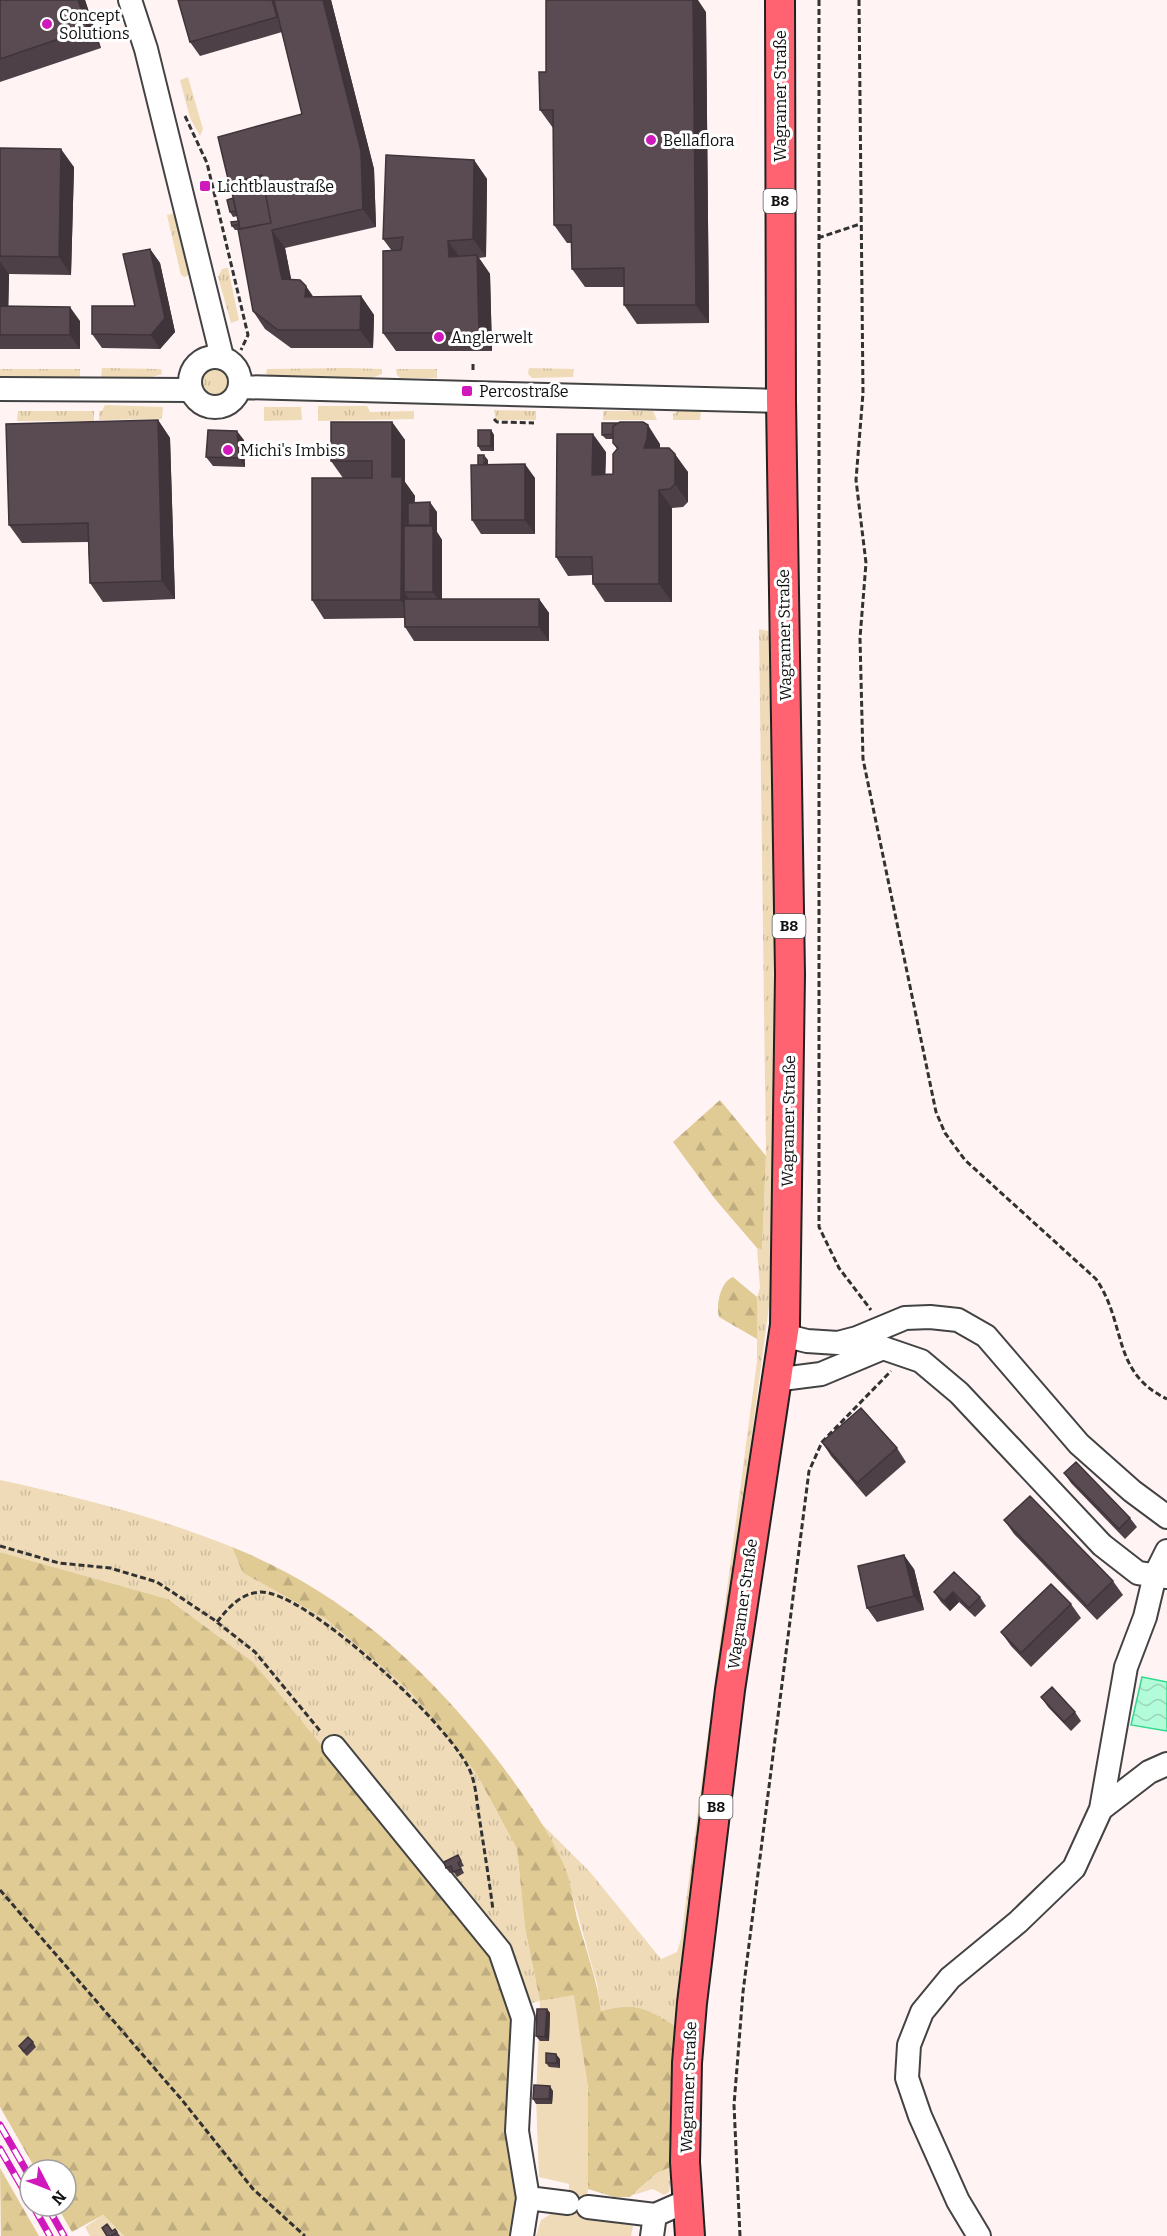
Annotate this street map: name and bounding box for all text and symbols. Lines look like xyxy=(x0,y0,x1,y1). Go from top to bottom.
place label: Concept Solutions xyxy=(59,6,130,43)
marker: Concept Solutions xyxy=(40,17,54,31)
street label: Wagramer Straße xyxy=(771,30,790,162)
place label: Bellaflora xyxy=(663,131,735,150)
marker: Bellaflora xyxy=(644,133,658,147)
place label: Lichtblaustraße xyxy=(217,177,334,196)
marker: Lichtblaustraße xyxy=(198,179,212,193)
road number: B8 xyxy=(764,189,796,213)
place label: Anglerwelt xyxy=(451,328,533,347)
marker: Anglerwelt xyxy=(432,330,446,344)
place label: Percostraße xyxy=(479,382,569,401)
marker: Percostraße xyxy=(460,384,474,398)
place label: Michi's Imbiss xyxy=(240,441,345,460)
marker: Michi's Imbiss xyxy=(221,443,235,457)
street label: Wagramer Straße xyxy=(774,569,795,701)
road number: B8 xyxy=(772,914,806,938)
street label: Wagramer Straße xyxy=(778,1055,799,1187)
street label: Wagramer Straße xyxy=(724,1538,761,1671)
road number: B8 xyxy=(700,1795,732,1819)
street label: Wagramer Straße xyxy=(677,2021,700,2153)
north arrow xyxy=(18,2158,78,2218)
text: N xyxy=(48,2187,70,2209)

